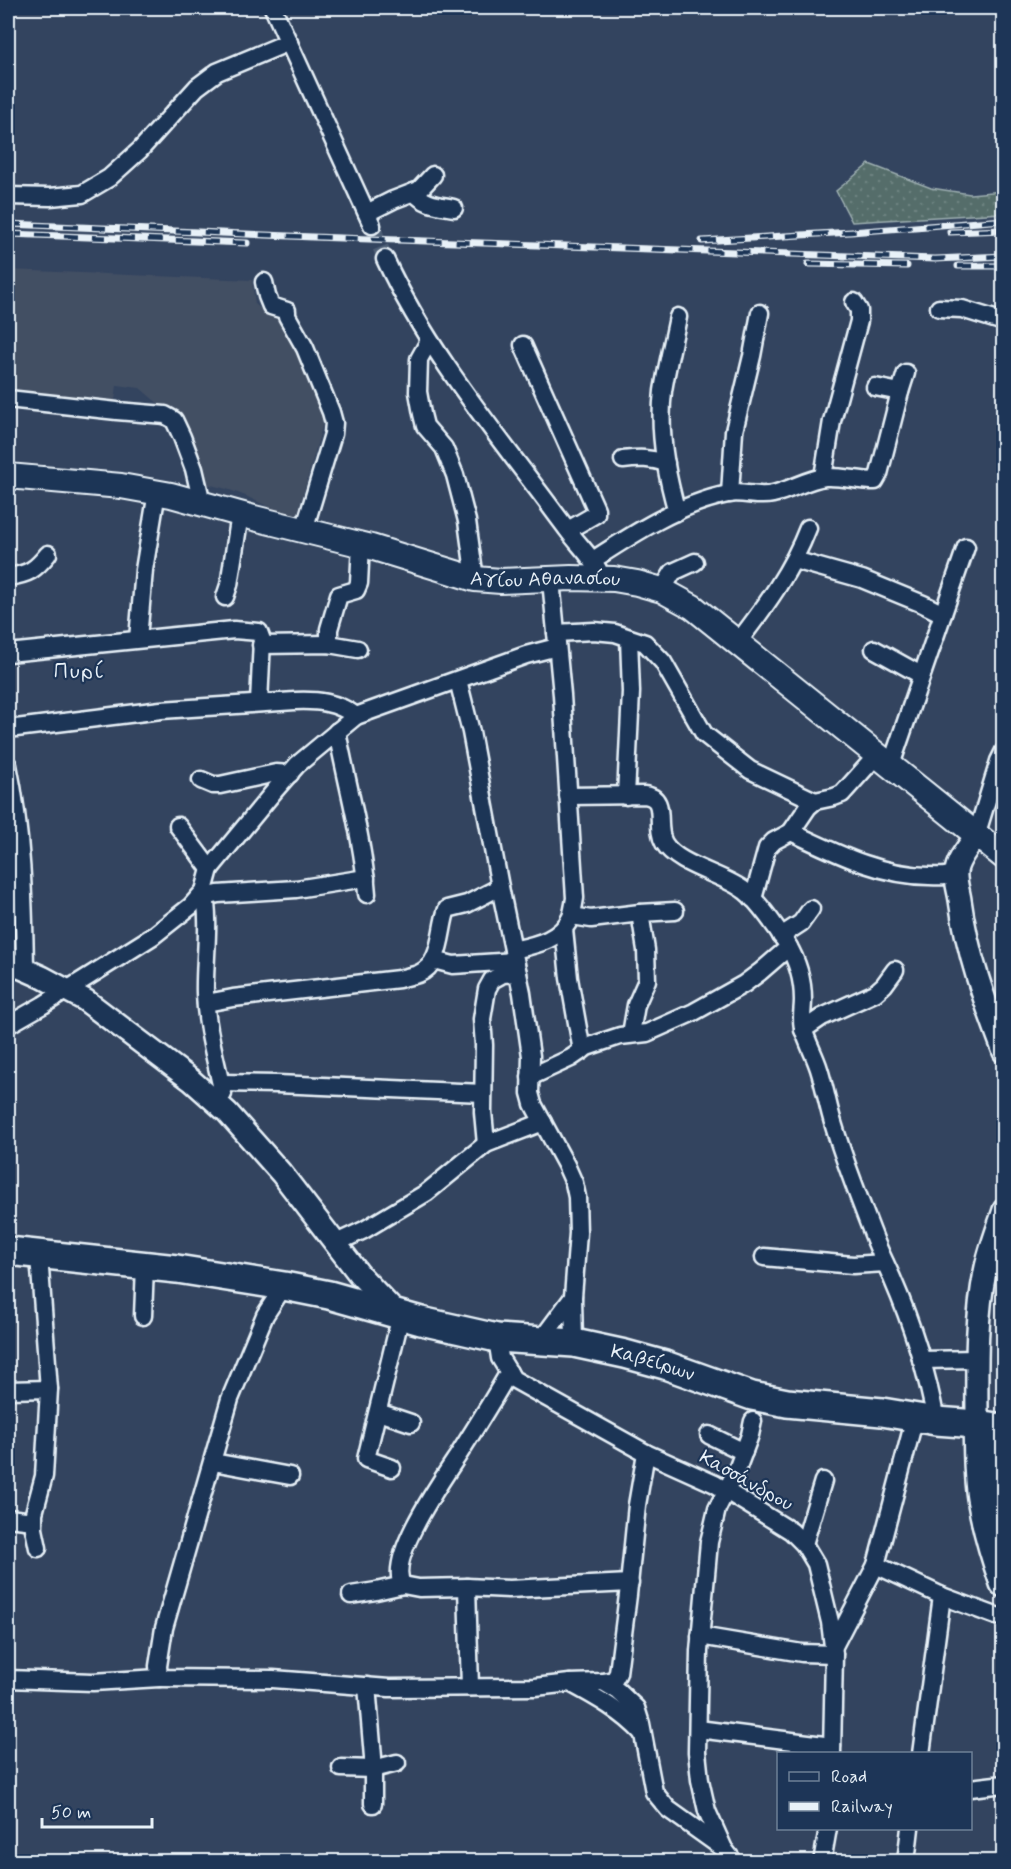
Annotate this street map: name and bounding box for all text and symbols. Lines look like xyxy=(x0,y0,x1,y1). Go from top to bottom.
street label: Αγίου Αθανασίου xyxy=(469,564,622,595)
district label: Πυρί xyxy=(54,658,104,686)
street label: Καβείρων xyxy=(609,1338,698,1388)
street label: Κασσάνδρου xyxy=(694,1444,798,1518)
legend xyxy=(777,1752,972,1830)
text: Road xyxy=(831,1765,867,1789)
scale bar xyxy=(42,1791,152,1829)
text: Railway xyxy=(831,1795,893,1819)
text: 50 m xyxy=(51,1801,91,1825)

